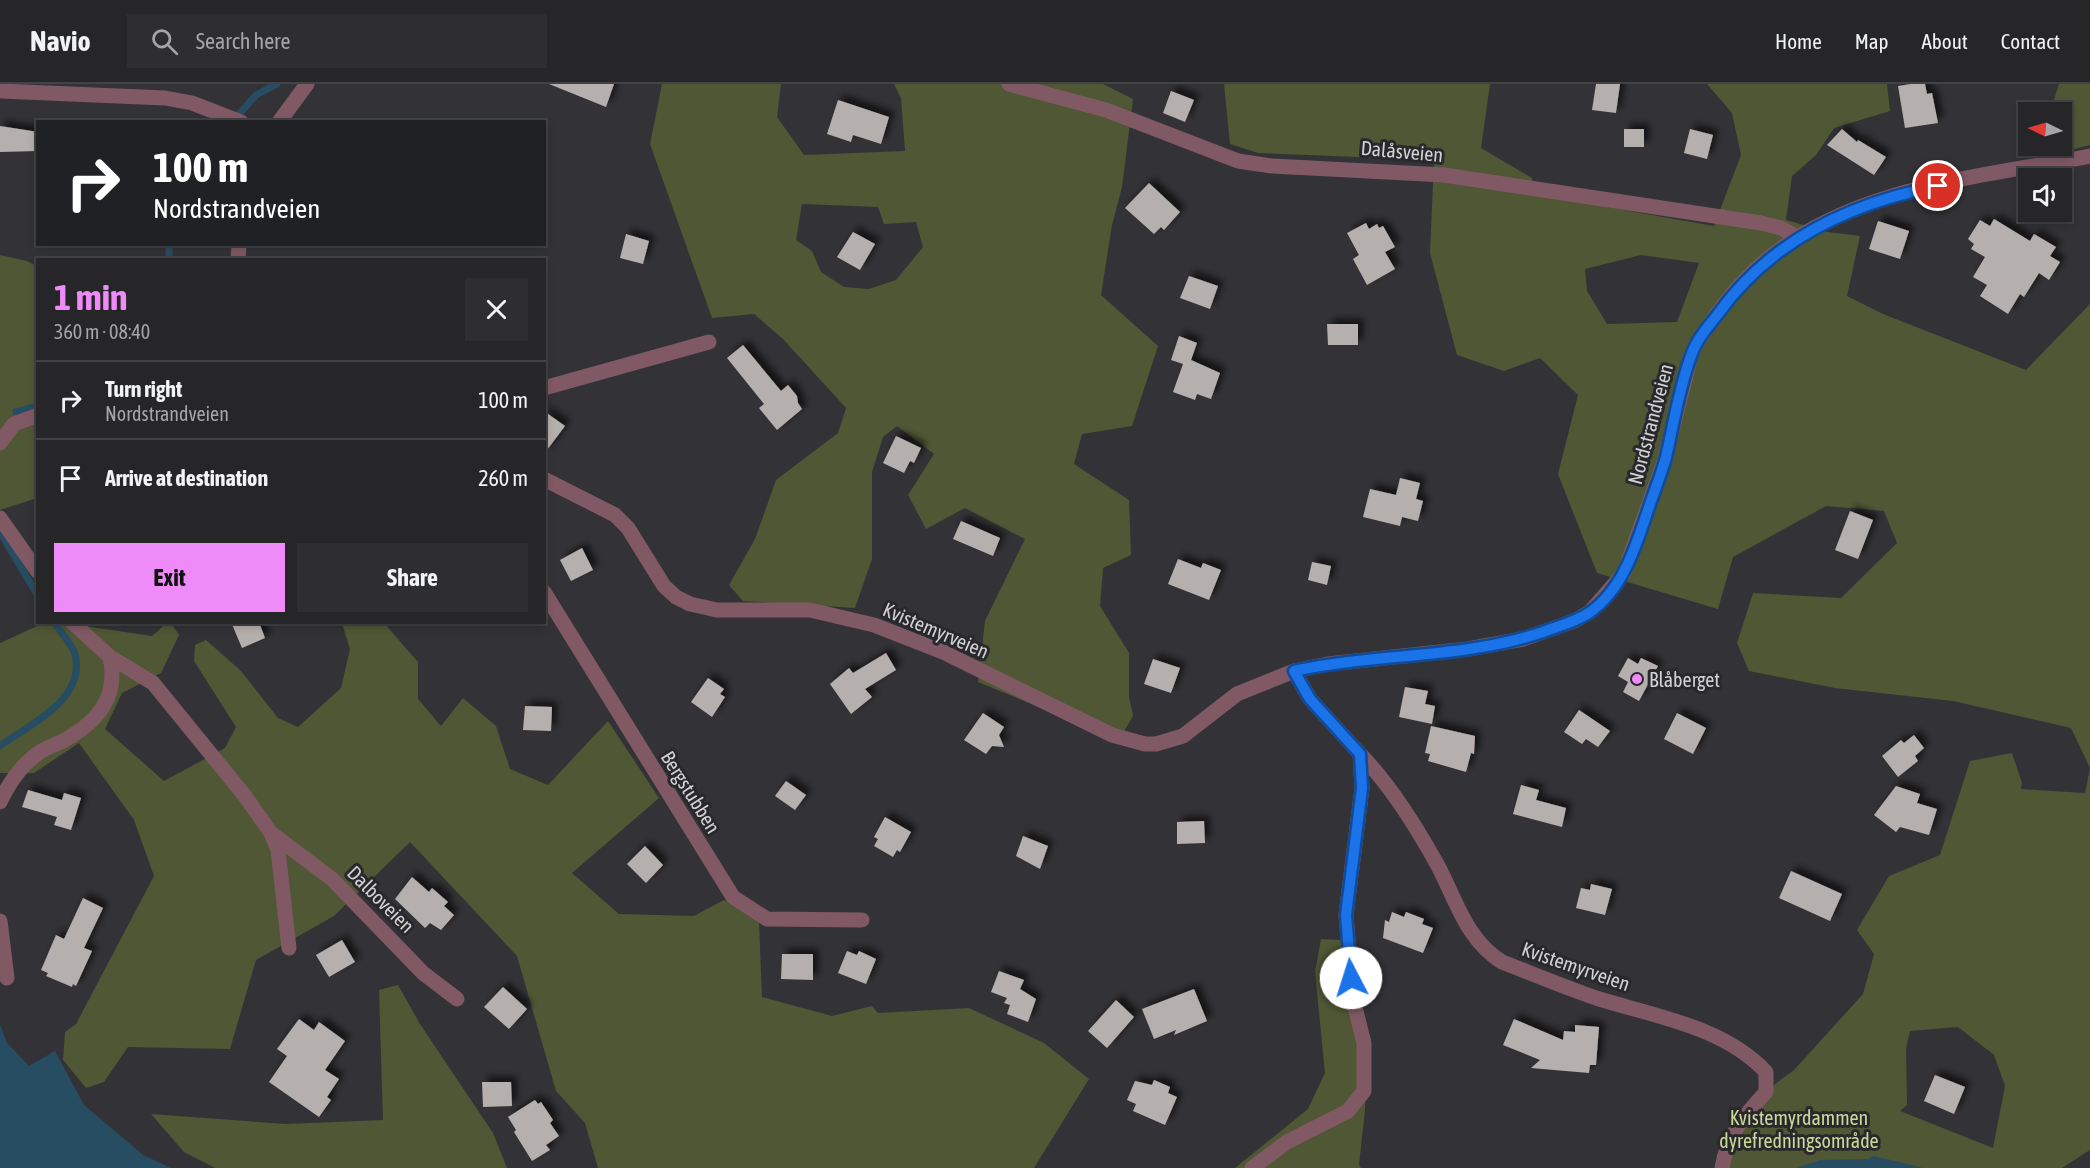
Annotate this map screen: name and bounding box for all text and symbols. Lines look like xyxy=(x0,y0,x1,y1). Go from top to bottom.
search box xyxy=(127,14,547,68)
text: Navio xyxy=(30,25,91,57)
icon: search xyxy=(148,25,181,58)
text: Search here xyxy=(196,28,291,54)
text: Home xyxy=(1775,29,1822,53)
text: Map xyxy=(1855,29,1889,53)
text: About xyxy=(1922,29,1968,53)
text: Contact xyxy=(2001,29,2060,53)
north arrow xyxy=(2018,102,2072,156)
map controls xyxy=(2018,102,2072,222)
street label: Dalåsveien xyxy=(1360,136,1444,166)
text: 100 m xyxy=(153,143,248,191)
icon: right xyxy=(54,144,132,222)
pin xyxy=(1912,160,1963,211)
button: sound xyxy=(2018,168,2072,222)
icon: arrive xyxy=(1921,169,1954,202)
text: Nordstrandveien xyxy=(153,193,320,224)
text: 1 min xyxy=(54,276,128,318)
button: close xyxy=(465,278,528,341)
text: 360 m · 08:40 xyxy=(54,320,150,343)
street label: Nordstrandveien xyxy=(1623,361,1677,487)
text: Turn right xyxy=(105,376,182,402)
icon: right xyxy=(54,384,87,417)
text: 100 m xyxy=(478,387,528,413)
text: Nordstrandveien xyxy=(105,402,229,425)
icon: arrive xyxy=(54,462,87,495)
text: Arrive at destination xyxy=(105,465,268,491)
text: 260 m xyxy=(478,465,528,491)
button: Exit xyxy=(54,543,285,612)
button: Share xyxy=(297,543,528,612)
street label: Kvistemyrveien xyxy=(880,597,992,663)
place label: Blåberget xyxy=(1649,668,1720,691)
marker: Blåberget xyxy=(1630,672,1644,686)
street label: Bergstubben xyxy=(657,747,725,837)
street label: Dalboveien xyxy=(343,861,419,937)
street label: Kvistemyrveien xyxy=(1519,937,1633,995)
position arrow xyxy=(1319,946,1383,1010)
park label: Kvistemyrdammen dyrefredningsområde xyxy=(1719,1106,1879,1152)

